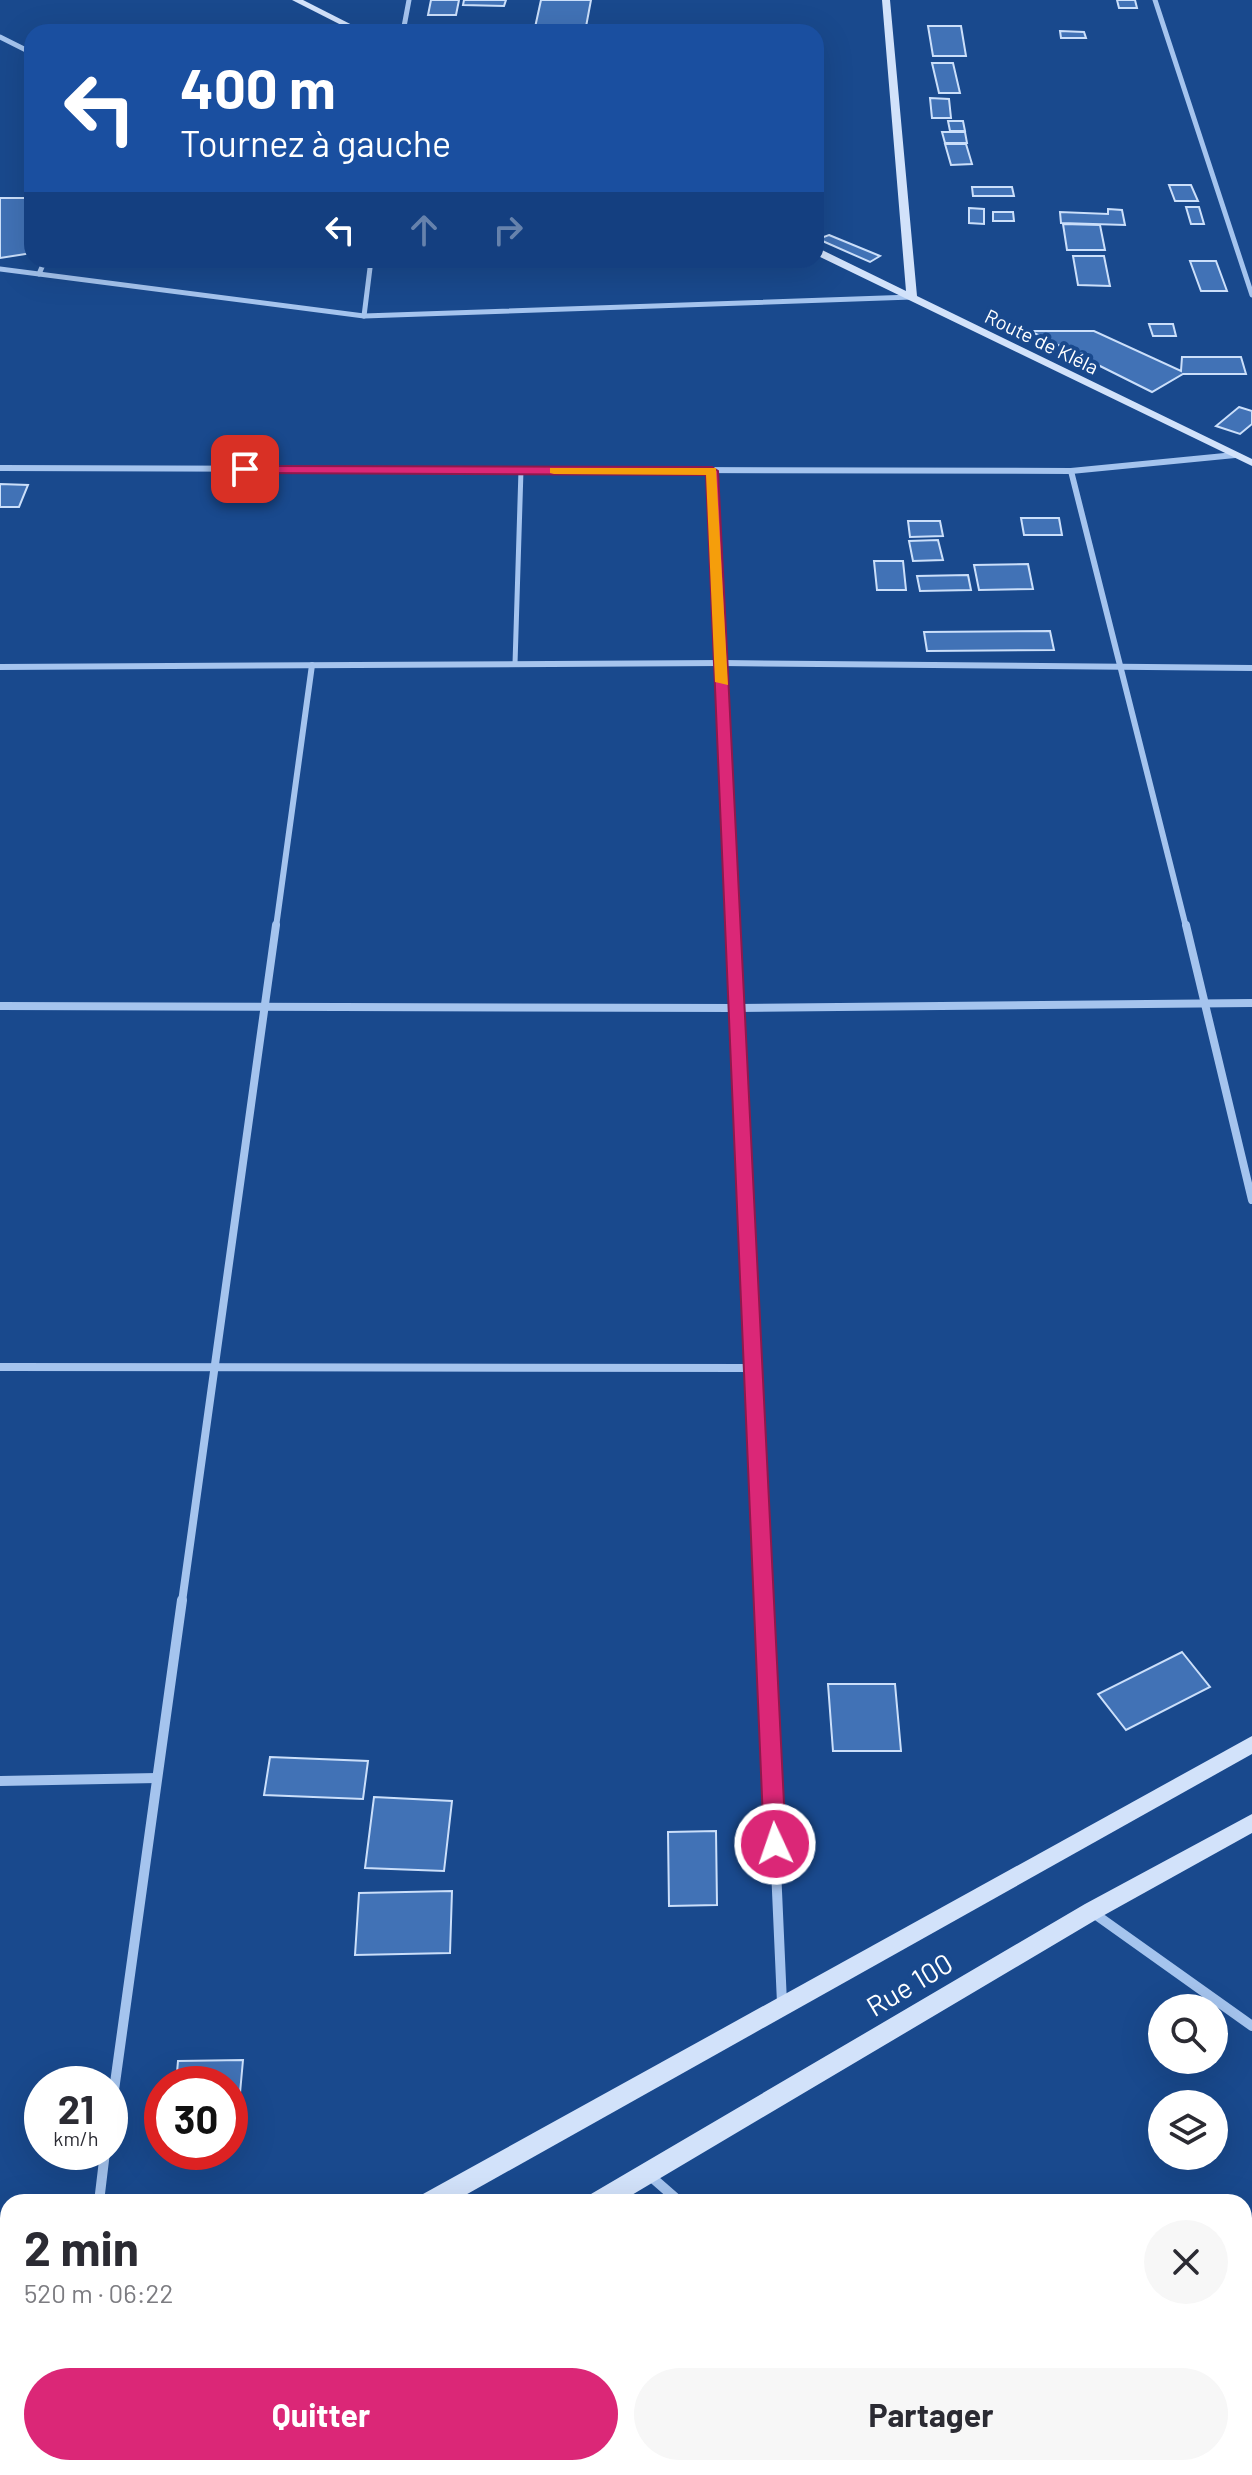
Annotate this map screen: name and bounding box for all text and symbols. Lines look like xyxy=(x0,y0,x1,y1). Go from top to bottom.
text: 400 m xyxy=(180,53,336,120)
icon: left xyxy=(48,56,152,160)
text: Tournez à gauche xyxy=(180,121,451,164)
icon: left xyxy=(318,208,362,252)
icon: ahead xyxy=(402,208,446,252)
icon: right xyxy=(486,208,530,252)
street label: Route de Kléla xyxy=(981,303,1103,379)
pin xyxy=(211,435,279,503)
icon: arrive xyxy=(223,447,267,491)
position arrow xyxy=(733,1802,817,1886)
street label: Rue 100 xyxy=(860,1945,958,2023)
map controls xyxy=(1148,1994,1228,2170)
button: search xyxy=(1148,1994,1228,2074)
speed limit sign: 30 xyxy=(144,2066,248,2170)
text: 21 xyxy=(58,2084,94,2132)
button: layers xyxy=(1148,2090,1228,2170)
text: km/h xyxy=(53,2126,99,2150)
text: 2 min xyxy=(24,2218,139,2276)
button: close xyxy=(1144,2220,1228,2304)
text: 520 m · 06:22 xyxy=(24,2277,173,2308)
button: Quitter xyxy=(24,2368,618,2460)
button: Partager xyxy=(634,2368,1228,2460)

